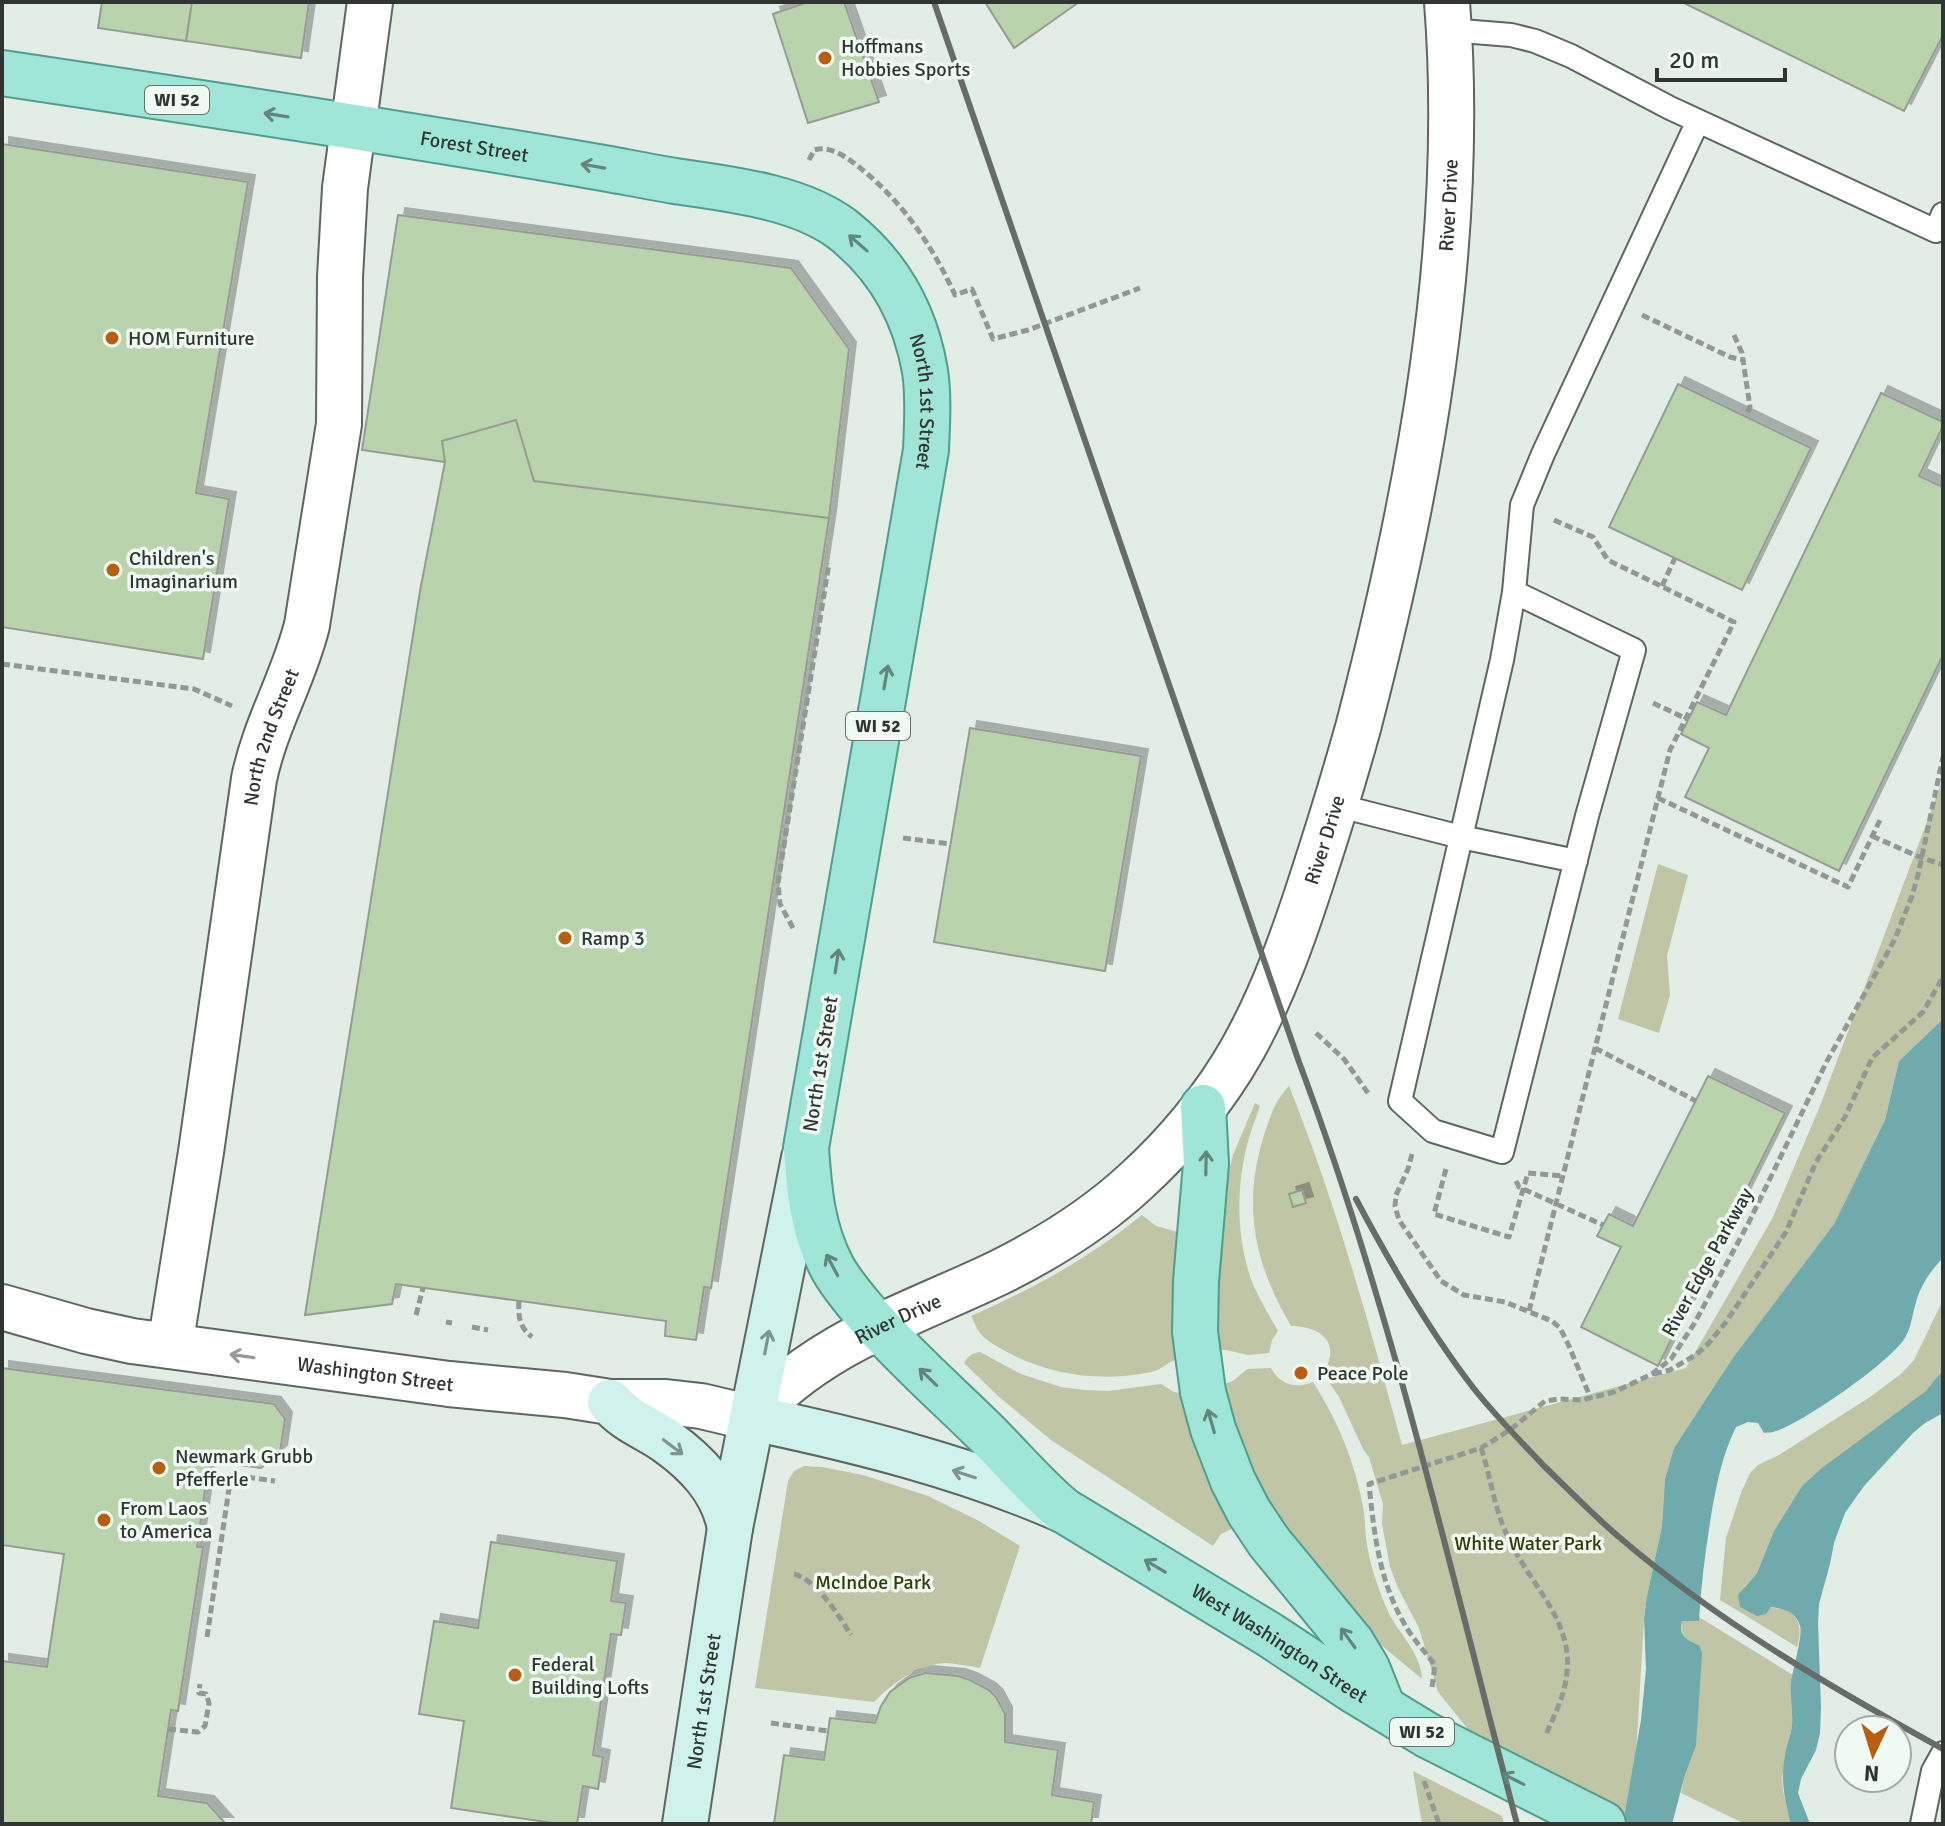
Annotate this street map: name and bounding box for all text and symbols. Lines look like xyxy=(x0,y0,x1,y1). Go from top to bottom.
scale bar xyxy=(1657,32,1785,82)
place label: Hoffmans Hobbies Sports xyxy=(841,34,970,82)
text: 20 m xyxy=(1669,45,1719,75)
marker: Hoffmans Hobbies Sports xyxy=(816,49,834,67)
road number: WI 52 xyxy=(145,86,209,114)
one-way arrow xyxy=(264,107,289,122)
street label: Forest Street xyxy=(418,126,530,168)
one-way arrow xyxy=(581,158,606,173)
street label: River Drive xyxy=(1434,159,1464,253)
one-way arrow xyxy=(849,234,869,252)
place label: HOM Furniture xyxy=(128,326,255,351)
marker: HOM Furniture xyxy=(103,329,121,347)
street label: North 1st Street xyxy=(903,330,939,472)
place label: Children's Imaginarium xyxy=(129,546,238,594)
marker: Children's Imaginarium xyxy=(104,561,122,579)
street label: North 2nd Street xyxy=(238,665,305,807)
one-way arrow xyxy=(880,665,895,690)
road number: WI 52 xyxy=(846,712,910,740)
street label: River Drive xyxy=(1299,792,1351,888)
place label: Ramp 3 xyxy=(581,926,645,951)
marker: Ramp 3 xyxy=(556,929,574,947)
one-way arrow xyxy=(830,949,845,974)
street label: North 1st Street xyxy=(797,994,844,1134)
one-way arrow xyxy=(1198,1150,1214,1177)
street label: River Edge Parkway xyxy=(1656,1183,1759,1341)
one-way arrow xyxy=(824,1254,839,1278)
street label: River Drive xyxy=(850,1288,945,1350)
one-way arrow xyxy=(760,1330,775,1355)
one-way arrow xyxy=(230,1348,255,1363)
street label: Washington Street xyxy=(295,1352,455,1397)
place label: Peace Pole xyxy=(1317,1361,1408,1386)
marker: Peace Pole xyxy=(1292,1364,1310,1382)
one-way arrow xyxy=(918,1367,938,1386)
one-way arrow xyxy=(1203,1408,1218,1434)
one-way arrow xyxy=(662,1439,683,1456)
place label: Newmark Grubb Pfefferle xyxy=(175,1444,313,1492)
marker: Newmark Grubb Pfefferle xyxy=(150,1459,168,1477)
one-way arrow xyxy=(951,1465,976,1480)
place label: From Laos to America xyxy=(120,1496,213,1544)
marker: From Laos to America xyxy=(95,1511,113,1529)
park label: White Water Park xyxy=(1454,1531,1602,1556)
one-way arrow xyxy=(1144,1558,1167,1574)
park label: McIndoe Park xyxy=(815,1570,931,1595)
street label: West Washington Street xyxy=(1187,1578,1372,1709)
one-way arrow xyxy=(1340,1628,1356,1650)
street label: North 1st Street xyxy=(681,1632,727,1771)
place label: Federal Building Lofts xyxy=(531,1652,649,1700)
marker: Federal Building Lofts xyxy=(506,1666,524,1684)
north arrow xyxy=(1833,1714,1913,1794)
road number: WI 52 xyxy=(1390,1718,1454,1746)
text: N xyxy=(1863,1759,1880,1787)
one-way arrow xyxy=(1502,1771,1526,1786)

